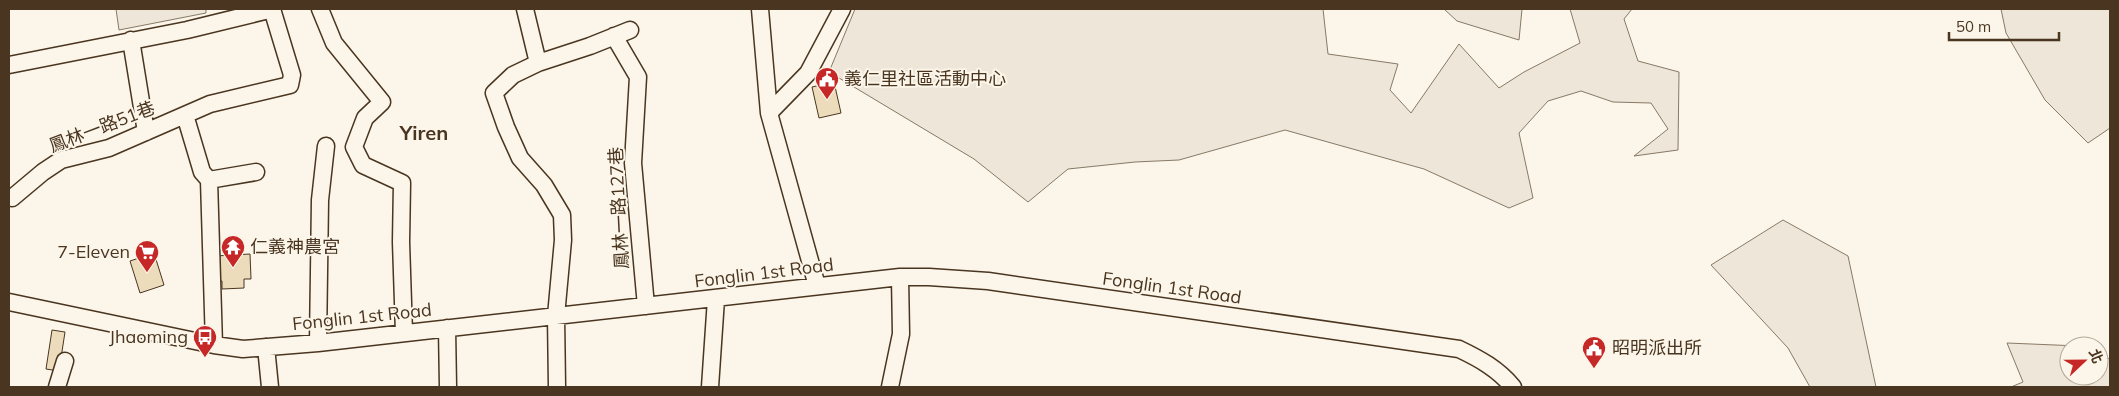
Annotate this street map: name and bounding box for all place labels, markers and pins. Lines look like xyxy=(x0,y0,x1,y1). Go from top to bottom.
public building icon: 義仁里社區活動中心 xyxy=(814,66,840,100)
place label: 義仁里社區活動中心 xyxy=(844,67,1006,90)
temple icon: 仁義神農宮 xyxy=(220,234,246,268)
place label: 仁義神農宮 xyxy=(250,235,340,258)
supermarket icon: 7-Eleven xyxy=(134,239,160,273)
place label: 7-Eleven xyxy=(57,240,130,263)
bus stop icon: Jhaoming xyxy=(192,324,218,358)
place label: Jhaoming xyxy=(109,325,188,348)
public building icon: 昭明派出所 xyxy=(1581,335,1607,369)
place label: 昭明派出所 xyxy=(1612,336,1702,359)

